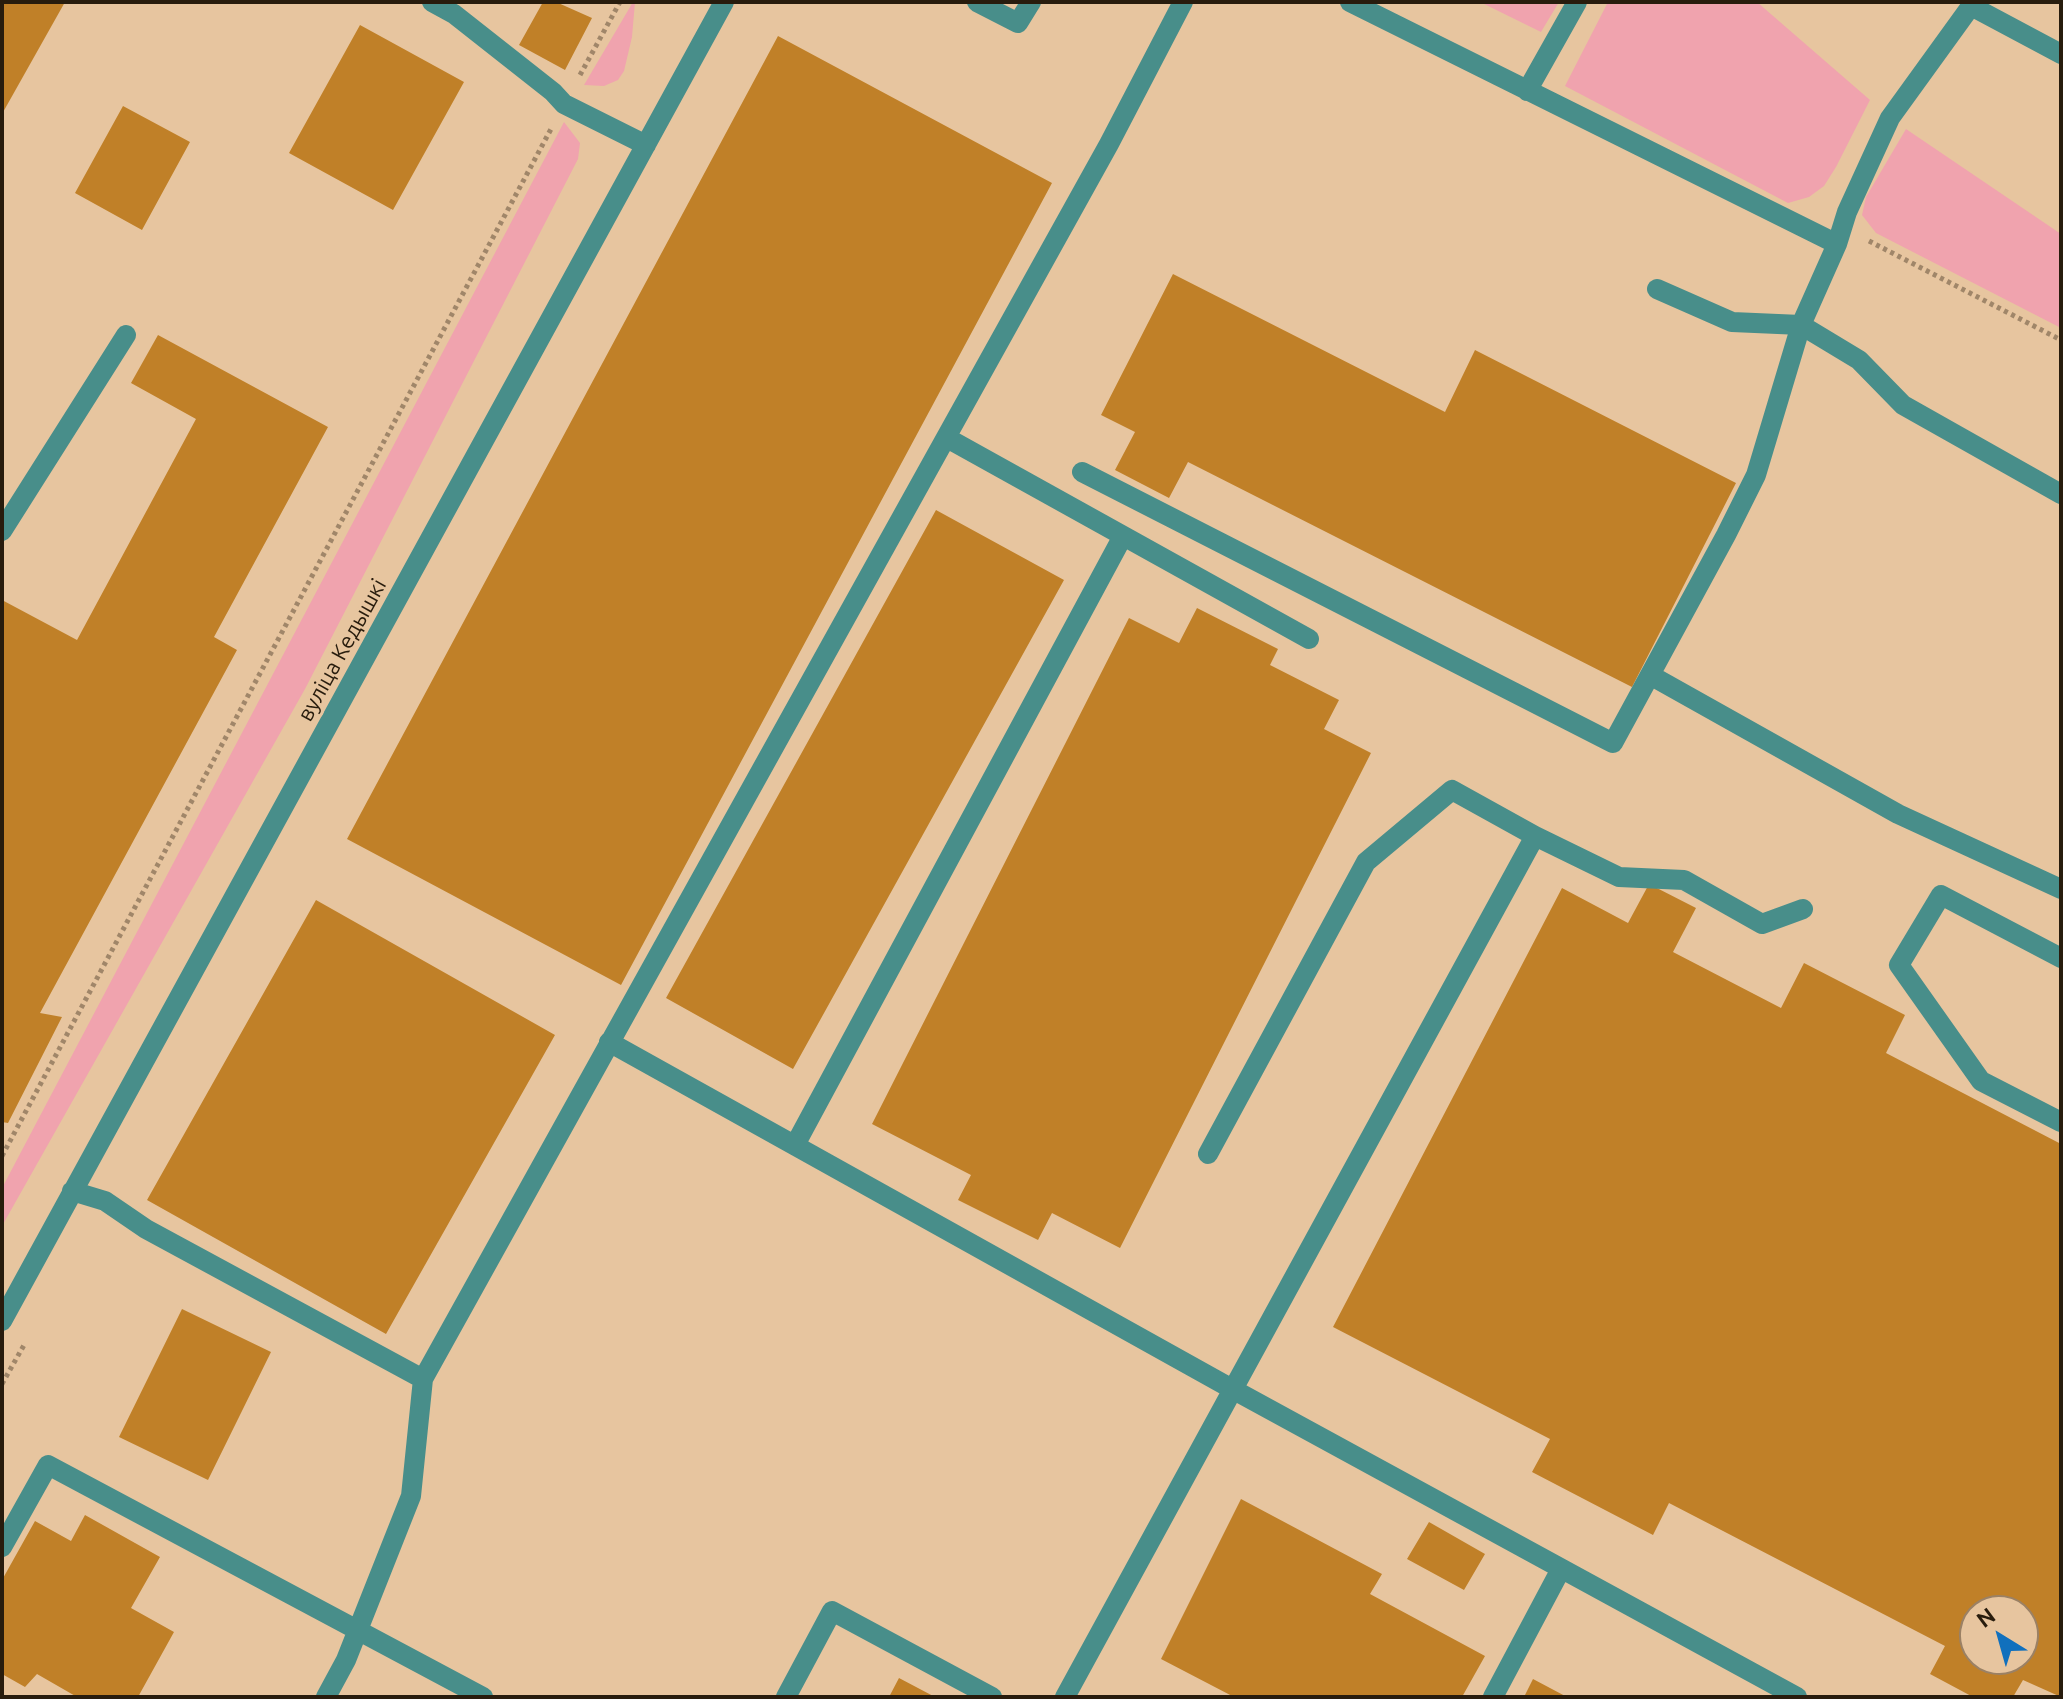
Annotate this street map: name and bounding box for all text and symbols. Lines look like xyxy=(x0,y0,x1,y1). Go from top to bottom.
street label: вуліца Кедышкі xyxy=(292,574,392,726)
north arrow xyxy=(1959,1595,2039,1675)
text: N xyxy=(1971,1602,2000,1632)

